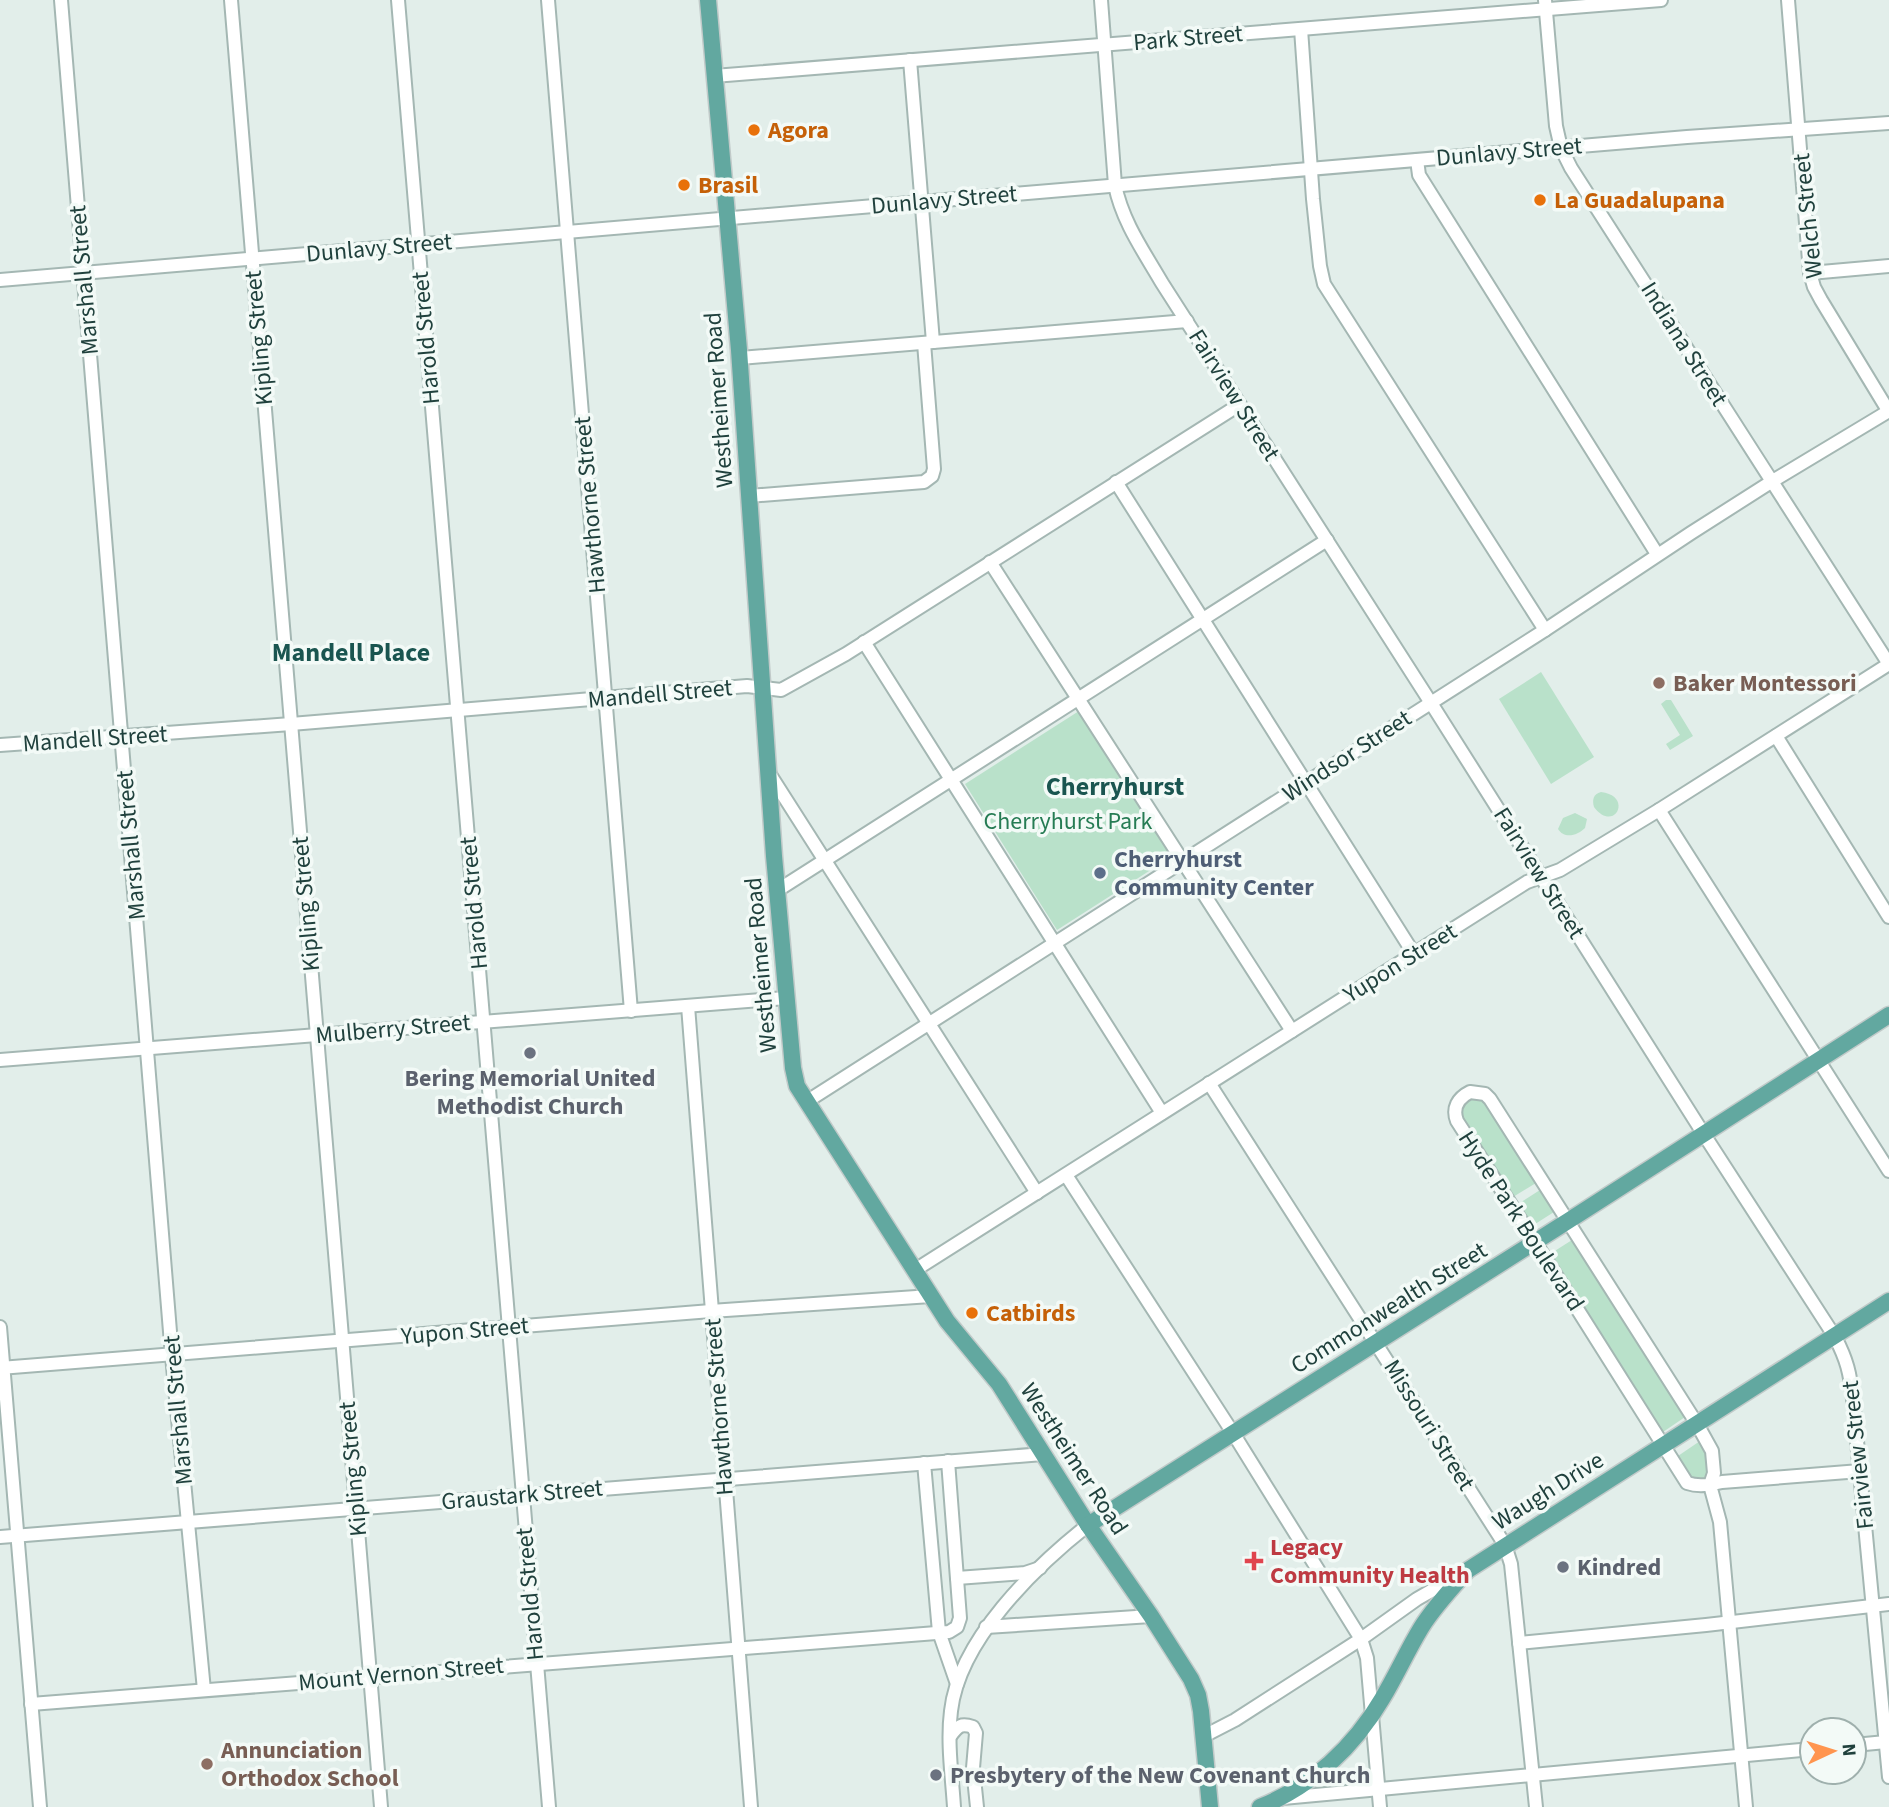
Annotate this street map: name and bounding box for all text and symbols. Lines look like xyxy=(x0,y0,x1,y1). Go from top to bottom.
street label: Park Street xyxy=(1132,16,1244,60)
place label: Agora xyxy=(767,113,829,148)
marker: Agora xyxy=(746,122,762,138)
street label: Dunlavy Street xyxy=(1434,128,1584,176)
street label: Welch Street xyxy=(1784,152,1832,280)
place label: Brasil xyxy=(698,168,758,203)
street label: Dunlavy Street xyxy=(869,176,1019,224)
marker: Brasil xyxy=(676,177,692,193)
place label: La Guadalupana xyxy=(1554,183,1725,218)
marker: La Guadalupana xyxy=(1532,192,1548,208)
street label: Marshall Street xyxy=(60,204,108,356)
street label: Dunlavy Street xyxy=(304,224,454,272)
street label: Kipling Street xyxy=(236,269,282,407)
street label: Harold Street xyxy=(403,270,449,406)
street label: Indiana Street xyxy=(1632,275,1736,413)
street label: Westheimer Road xyxy=(695,311,743,489)
street label: Fairview Street xyxy=(1180,322,1288,468)
street label: Hawthorne Street xyxy=(565,415,615,595)
district label: Mandell Place xyxy=(272,634,430,671)
place label: Baker Montessori xyxy=(1673,666,1857,701)
street label: Mandell Street xyxy=(586,670,734,718)
marker: Baker Montessori xyxy=(1651,675,1667,691)
street label: Windsor Street xyxy=(1276,701,1418,811)
street label: Mandell Street xyxy=(21,716,169,762)
district label: Cherryhurst xyxy=(1046,768,1184,805)
street label: Marshall Street xyxy=(107,769,155,921)
street label: Fairview Street xyxy=(1485,800,1593,946)
park label: Cherryhurst Park xyxy=(984,804,1153,839)
street label: Kipling Street xyxy=(283,835,329,973)
street label: Harold Street xyxy=(451,835,497,971)
place label: Cherryhurst Community Center xyxy=(1114,842,1314,905)
marker: Cherryhurst Community Center xyxy=(1092,865,1108,881)
street label: Westheimer Road xyxy=(736,876,786,1054)
street label: Yupon Street xyxy=(1336,914,1464,1012)
street label: Mulberry Street xyxy=(314,1005,472,1053)
marker: Bering Memorial United Methodist Church xyxy=(522,1045,538,1061)
place label: Bering Memorial United Methodist Church xyxy=(405,1061,655,1124)
street label: Hyde Park Boulevard xyxy=(1449,1124,1593,1318)
street label: Commonwealth Street xyxy=(1284,1233,1494,1383)
place label: Catbirds xyxy=(986,1296,1075,1331)
marker: Catbirds xyxy=(964,1305,980,1321)
street label: Yupon Street xyxy=(399,1308,530,1354)
street label: Hawthorne Street xyxy=(695,1317,743,1497)
street label: Marshall Street xyxy=(154,1334,202,1486)
street label: Missouri Street xyxy=(1375,1353,1483,1497)
street label: Westheimer Road xyxy=(1011,1376,1137,1542)
street label: Fairview Street xyxy=(1833,1379,1883,1531)
street label: Kipling Street xyxy=(330,1400,376,1538)
street label: Waugh Drive xyxy=(1485,1443,1611,1539)
street label: Graustark Street xyxy=(440,1471,604,1519)
street label: Harold Street xyxy=(507,1526,553,1662)
place label: Legacy Community Health xyxy=(1270,1530,1470,1593)
place label: Kindred xyxy=(1577,1550,1661,1585)
marker: Legacy Community Health xyxy=(1244,1551,1264,1571)
marker: Kindred xyxy=(1555,1559,1571,1575)
street label: Mount Vernon Street xyxy=(297,1648,505,1700)
north arrow xyxy=(1798,1716,1868,1786)
place label: Annunciation Orthodox School xyxy=(220,1733,399,1796)
text: N xyxy=(1835,1743,1862,1757)
marker: Annunciation Orthodox School xyxy=(199,1756,215,1772)
place label: Presbytery of the New Covenant Church xyxy=(950,1758,1370,1793)
marker: Presbytery of the New Covenant Church xyxy=(928,1767,944,1783)

